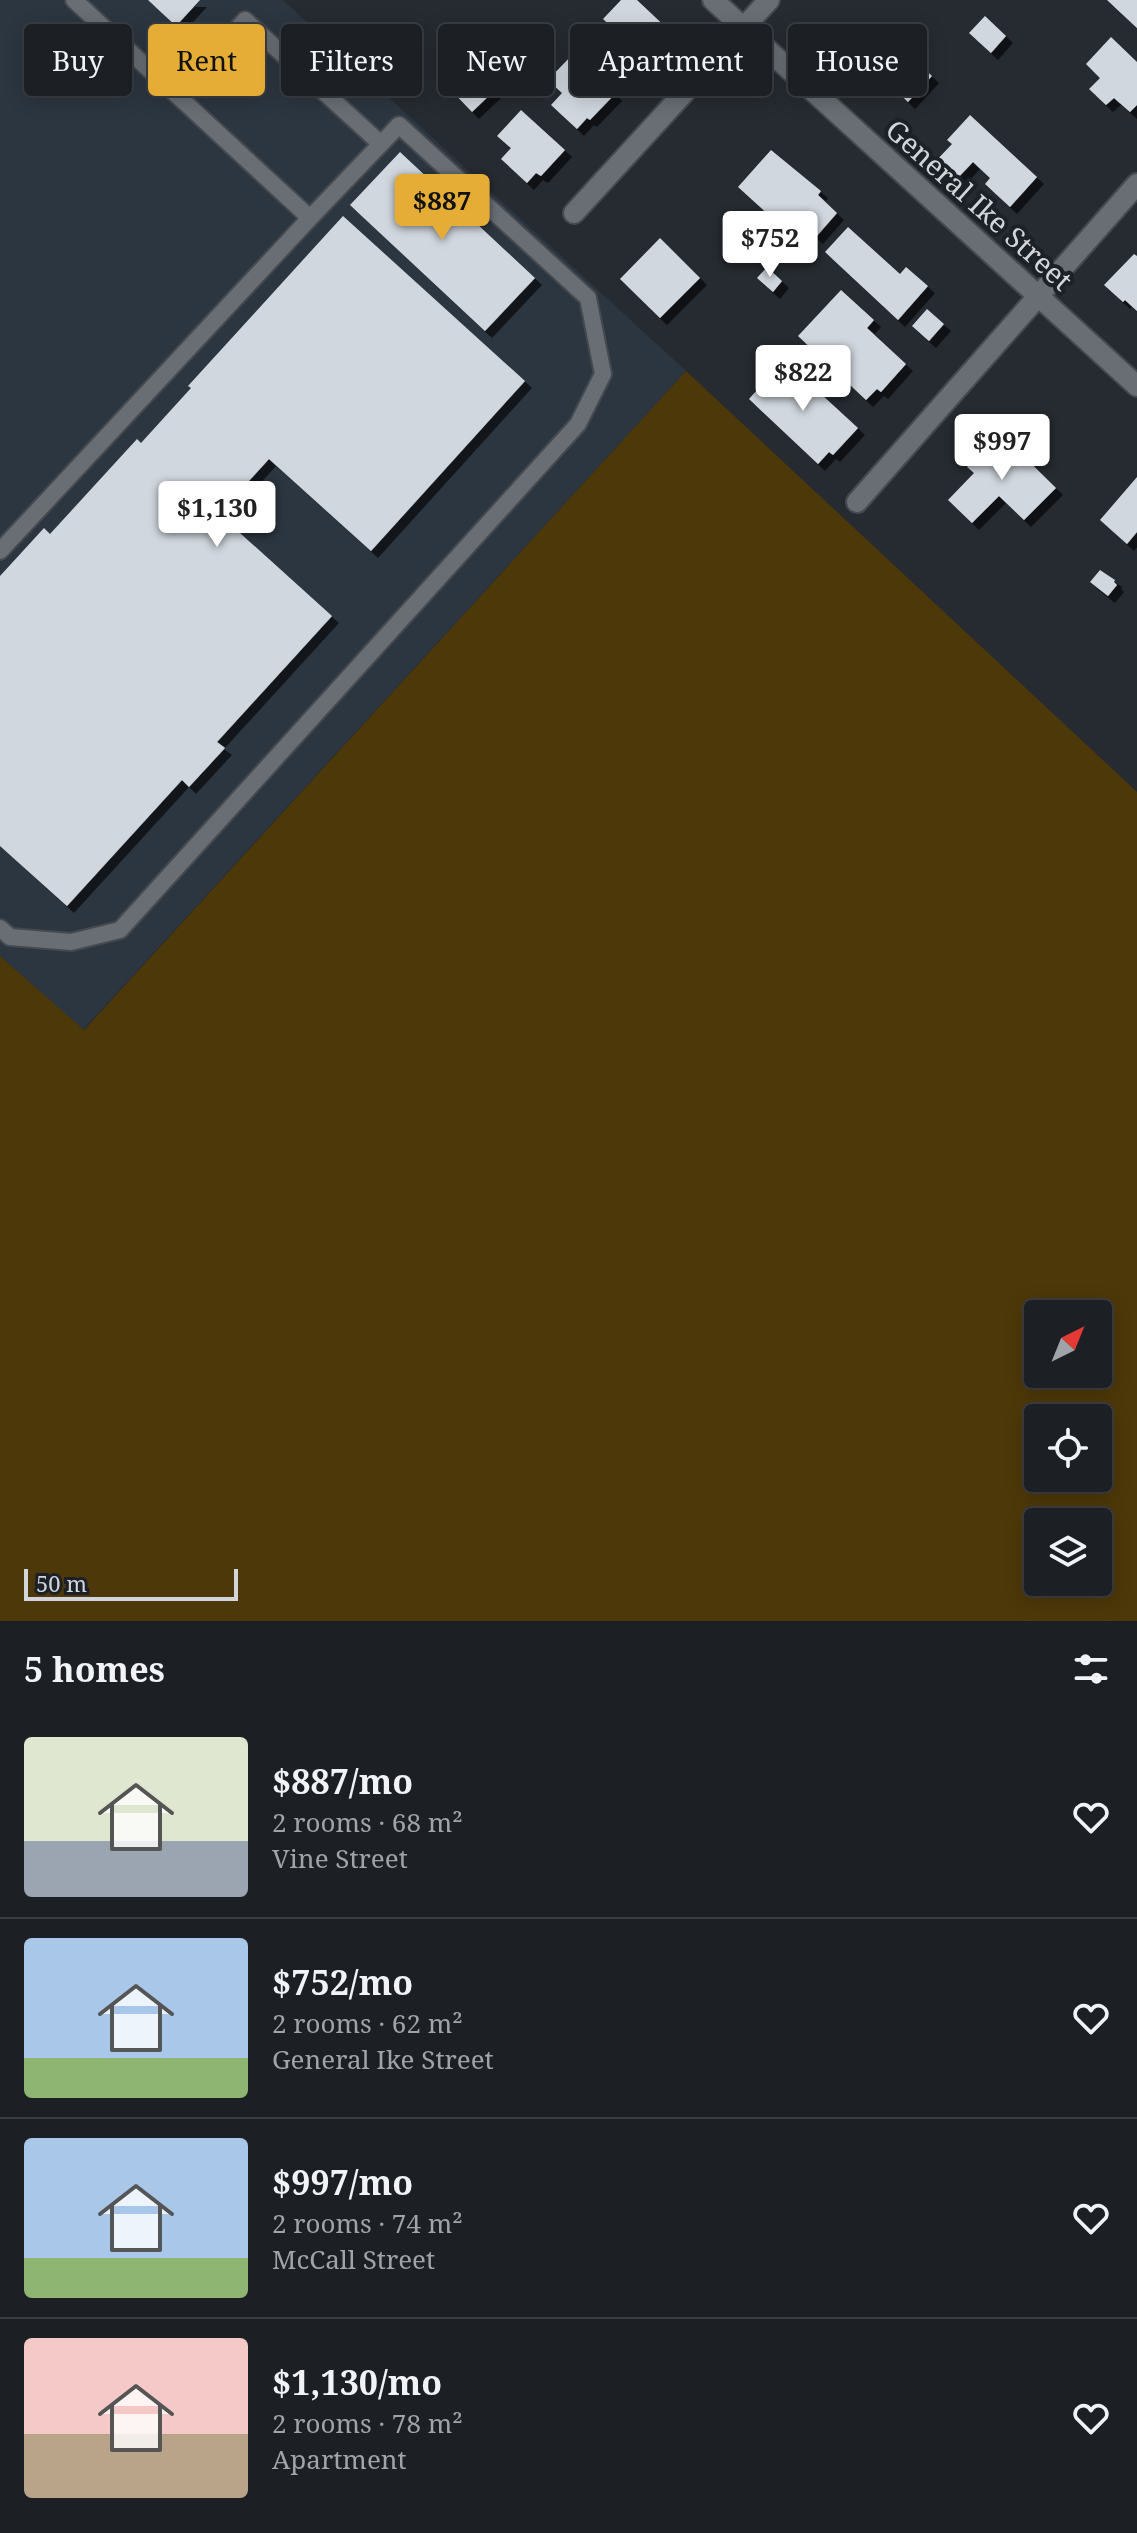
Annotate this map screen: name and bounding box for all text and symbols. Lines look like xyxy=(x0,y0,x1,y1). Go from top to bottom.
chip: Buy xyxy=(24,24,132,96)
chip: Rent xyxy=(148,24,265,96)
chip: Filters xyxy=(281,24,422,96)
chip: New xyxy=(438,24,554,96)
chip: Apartment xyxy=(570,24,772,96)
chip: House xyxy=(788,24,927,96)
street label: General Ike Street xyxy=(878,110,1081,298)
pin: $887 xyxy=(395,174,489,242)
text: $887 xyxy=(413,182,471,218)
pin: $752 xyxy=(723,211,817,279)
text: $752 xyxy=(741,219,799,255)
pin: $822 xyxy=(756,345,850,413)
text: $822 xyxy=(774,353,832,389)
pin: $997 xyxy=(955,414,1049,482)
text: $997 xyxy=(973,422,1031,458)
pin: $1,130 xyxy=(152,481,282,549)
text: $1,130 xyxy=(176,489,258,525)
north arrow xyxy=(1024,1300,1112,1388)
map controls xyxy=(1024,1300,1112,1596)
button: locate xyxy=(1024,1404,1112,1492)
button: layers xyxy=(1024,1508,1112,1596)
scale bar xyxy=(24,1565,238,1601)
text: 50 m xyxy=(36,1568,87,1598)
text: 5 homes xyxy=(24,1646,165,1692)
icon: filters xyxy=(1069,1647,1113,1691)
text: $887/mo xyxy=(272,1758,413,1804)
icon: home xyxy=(88,1769,184,1865)
icon: heart xyxy=(1069,1795,1113,1839)
text: 2 rooms · 68 m² xyxy=(272,1804,463,1840)
text: Vine Street xyxy=(272,1840,408,1876)
text: $752/mo xyxy=(272,1959,413,2005)
icon: home xyxy=(88,1970,184,2066)
icon: heart xyxy=(1069,1996,1113,2040)
text: 2 rooms · 62 m² xyxy=(272,2005,463,2041)
text: General Ike Street xyxy=(272,2041,494,2077)
text: $997/mo xyxy=(272,2159,413,2205)
icon: home xyxy=(88,2170,184,2266)
icon: heart xyxy=(1069,2196,1113,2240)
text: 2 rooms · 74 m² xyxy=(272,2205,463,2241)
text: McCall Street xyxy=(272,2241,435,2277)
text: $1,130/mo xyxy=(272,2359,442,2405)
icon: home xyxy=(88,2370,184,2466)
icon: heart xyxy=(1069,2396,1113,2440)
text: 2 rooms · 78 m² xyxy=(272,2405,463,2441)
text: Apartment xyxy=(272,2441,407,2477)

